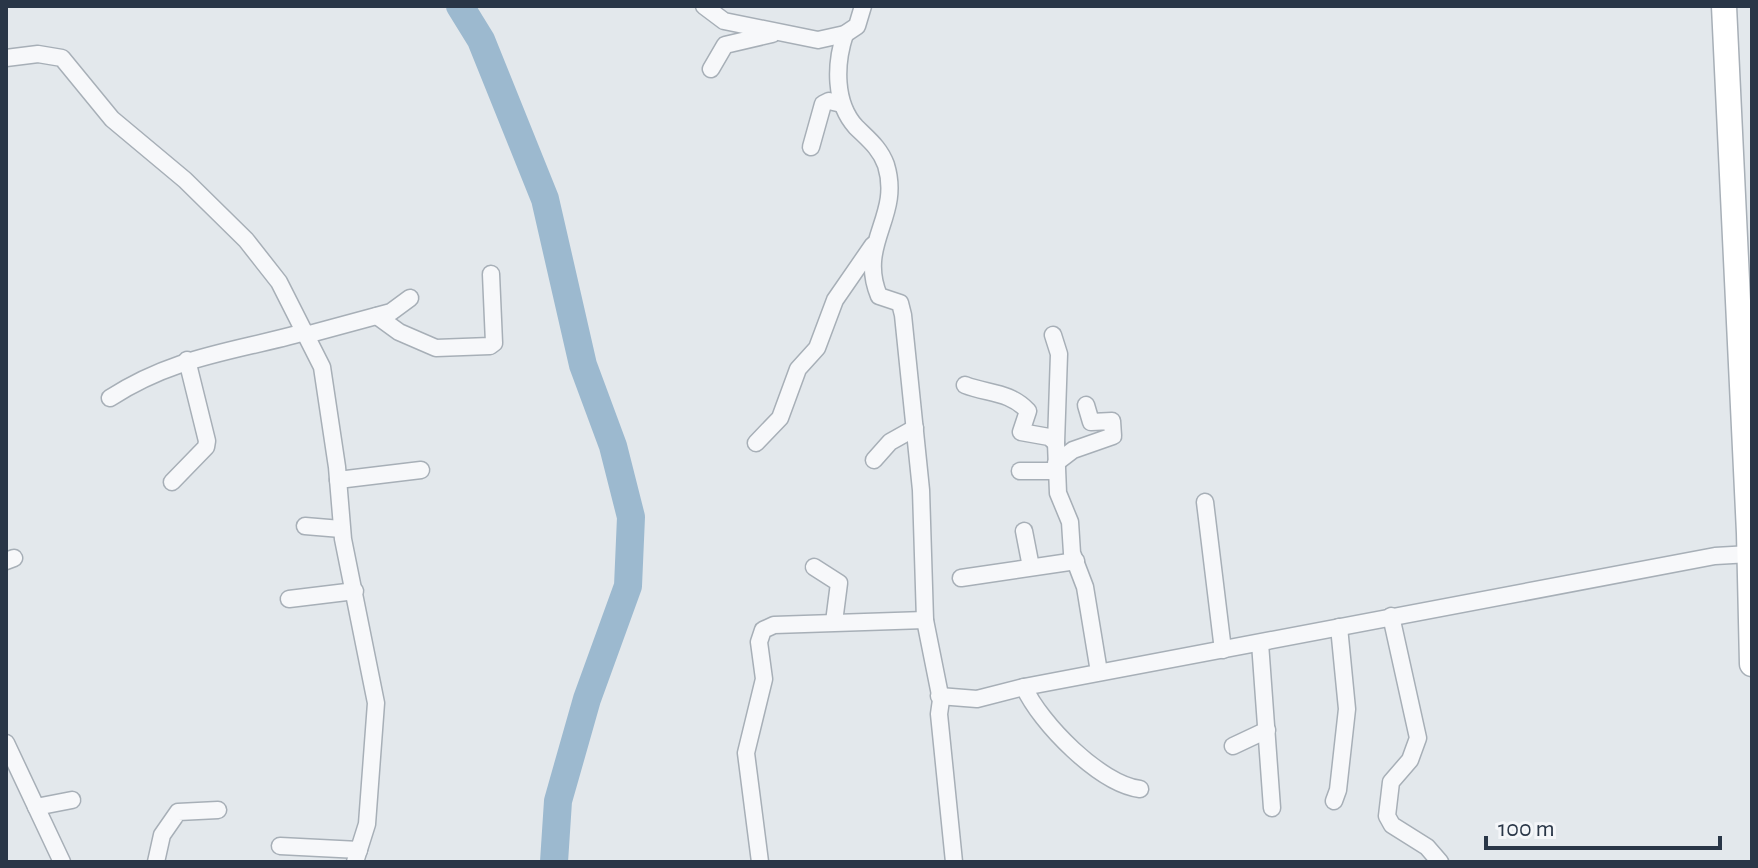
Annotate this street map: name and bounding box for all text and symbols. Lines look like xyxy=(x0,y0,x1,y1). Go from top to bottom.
scale bar xyxy=(1486,800,1720,850)
text: 100 m xyxy=(1498,817,1555,841)

